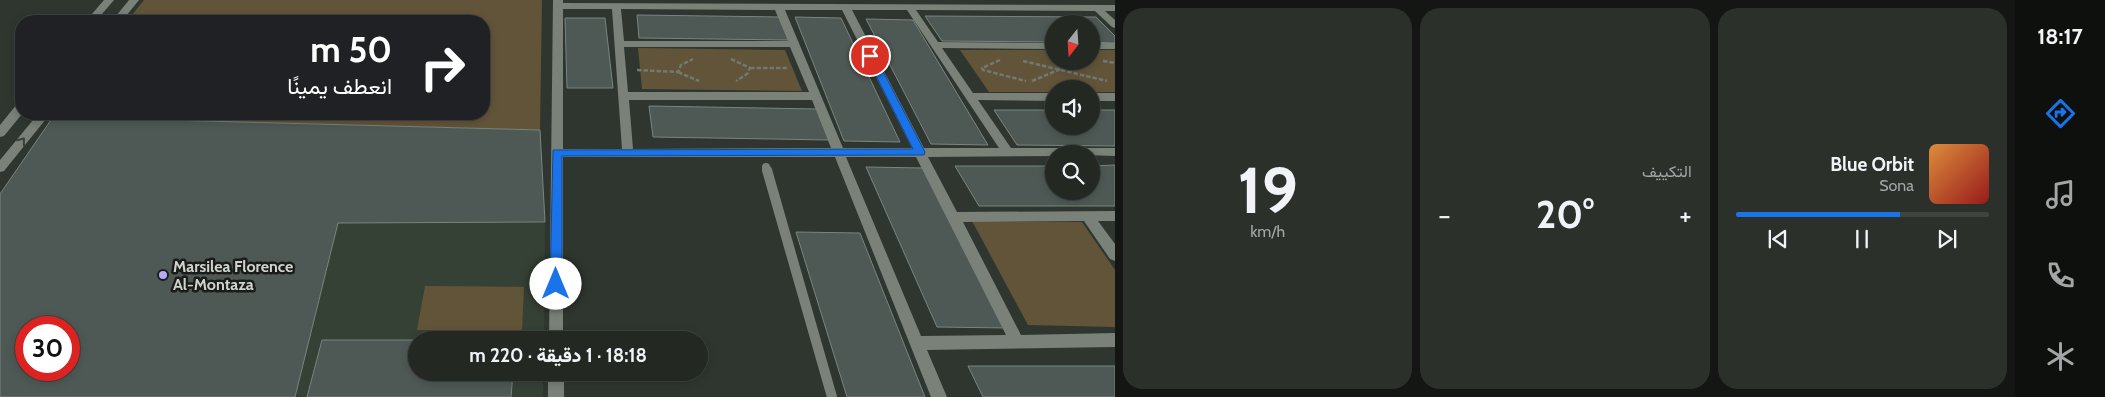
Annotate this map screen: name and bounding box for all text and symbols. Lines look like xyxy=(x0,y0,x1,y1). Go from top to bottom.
north arrow xyxy=(1045,15,1100,70)
map controls xyxy=(1045,15,1100,200)
text: 18:17 xyxy=(2037,23,2083,50)
text: 50 m xyxy=(310,28,392,71)
icon: right xyxy=(410,35,475,100)
pin xyxy=(849,35,891,77)
icon: arrive xyxy=(856,42,884,70)
text: انعطف يمينًا xyxy=(287,73,392,100)
button: sound xyxy=(1045,80,1100,135)
icon: directions xyxy=(2043,96,2078,131)
one-way arrow xyxy=(16,138,24,147)
button: search xyxy=(1045,145,1100,200)
text: 19 xyxy=(1237,150,1298,229)
text: Blue Orbit xyxy=(1830,153,1914,176)
text: التكييف xyxy=(1642,162,1692,181)
text: Sona xyxy=(1879,176,1914,195)
icon: music xyxy=(2043,177,2078,212)
text: 20° xyxy=(1536,191,1594,238)
text: − xyxy=(1438,198,1451,232)
text: + xyxy=(1679,198,1692,232)
text: km/h xyxy=(1250,222,1285,241)
icon: previous xyxy=(1764,225,1792,253)
icon: pause xyxy=(1848,225,1876,253)
icon: next xyxy=(1933,225,1961,253)
place label: Marsilea Florence Al-Montaza xyxy=(173,257,293,294)
position arrow xyxy=(529,257,581,309)
icon: phone xyxy=(2043,258,2078,293)
marker: Marsilea Florence Al-Montaza xyxy=(157,269,169,281)
speed limit sign: 30 xyxy=(15,316,80,381)
icon: climate xyxy=(2043,339,2078,374)
text: 18:18 · 1 دقيقة · 220 m xyxy=(469,344,647,367)

